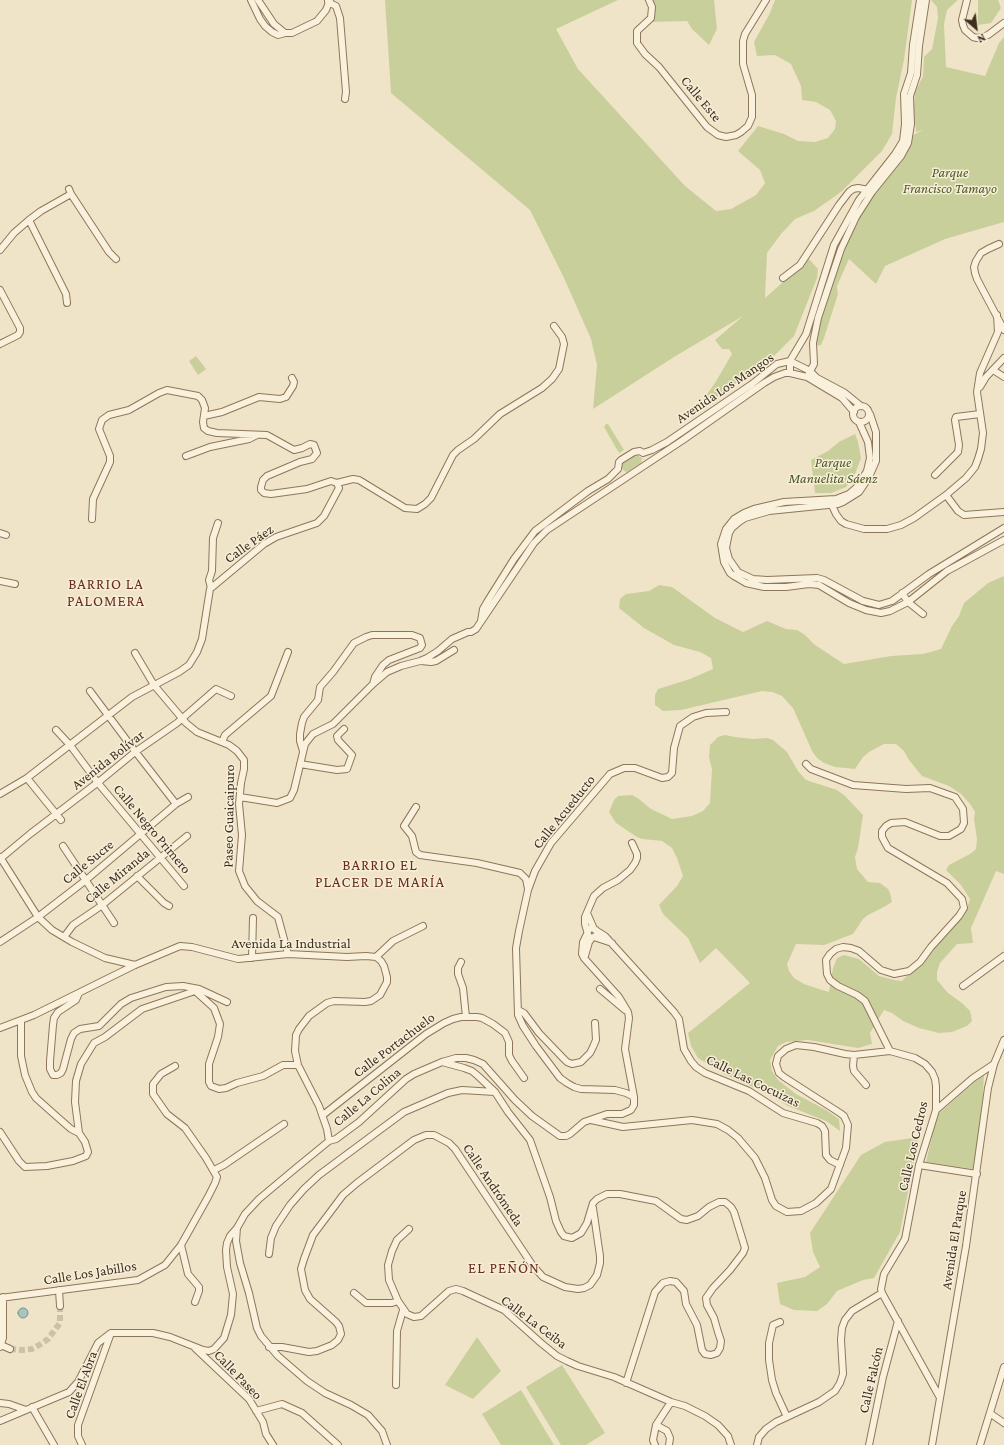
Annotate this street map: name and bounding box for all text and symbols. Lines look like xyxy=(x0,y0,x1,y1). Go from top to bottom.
north arrow xyxy=(956,8,996,48)
text: N xyxy=(976,32,988,46)
street label: Calle Este xyxy=(677,73,725,125)
park label: Parque Francisco Tamayo xyxy=(903,165,997,198)
street label: Avenida Los Mangos xyxy=(673,349,777,427)
park label: Parque Manuelita Sáenz xyxy=(788,455,878,488)
street label: Calle Páez xyxy=(221,521,277,567)
district label: BARRIO LA PALOMERA xyxy=(67,575,145,610)
street label: Avenida Bolívar xyxy=(68,726,148,794)
street label: Paseo Guaicaipuro xyxy=(220,764,238,868)
street label: Calle Acueducto xyxy=(529,772,599,852)
street label: Calle Negro Primero xyxy=(110,781,194,877)
street label: Calle Sucre xyxy=(59,836,117,888)
street label: Calle Miranda xyxy=(81,845,153,907)
district label: BARRIO EL PLACER DE MARÍA xyxy=(315,856,445,891)
street label: Avenida La Industrial xyxy=(231,936,351,952)
street label: Calle Portachuelo xyxy=(350,1009,438,1081)
street label: Calle Las Cocuizas xyxy=(703,1051,803,1111)
street label: Calle La Colina xyxy=(330,1064,404,1130)
street label: Calle Los Cedros xyxy=(895,1099,931,1193)
street label: Calle Andrómeda xyxy=(459,1140,527,1230)
street label: Avenida El Parque xyxy=(938,1189,970,1291)
street label: Calle Los Jabillos xyxy=(42,1257,138,1289)
district label: EL PEÑÓN xyxy=(468,1259,540,1277)
street label: Calle La Ceiba xyxy=(498,1292,570,1352)
street label: Calle Falcón xyxy=(855,1345,887,1415)
street label: Calle Paseo xyxy=(210,1347,266,1403)
street label: Calle El Abra xyxy=(61,1349,101,1421)

